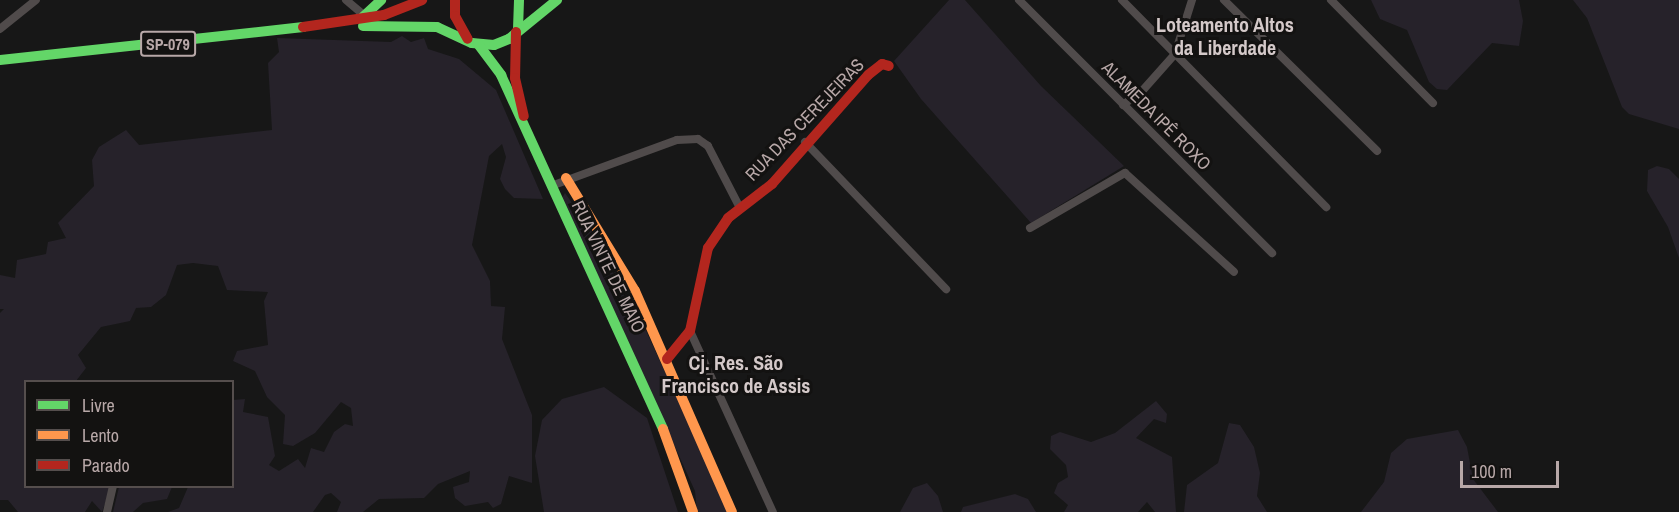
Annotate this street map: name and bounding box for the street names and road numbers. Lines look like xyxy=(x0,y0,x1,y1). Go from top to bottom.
road number: SP-079 xyxy=(140,31,196,57)
street label: RUA DAS CEREJEIRAS xyxy=(741,54,869,186)
street label: ALAMEDA IPÊ ROXO xyxy=(1097,57,1215,175)
street label: RUA VINTE DE MAIO xyxy=(566,197,650,337)

